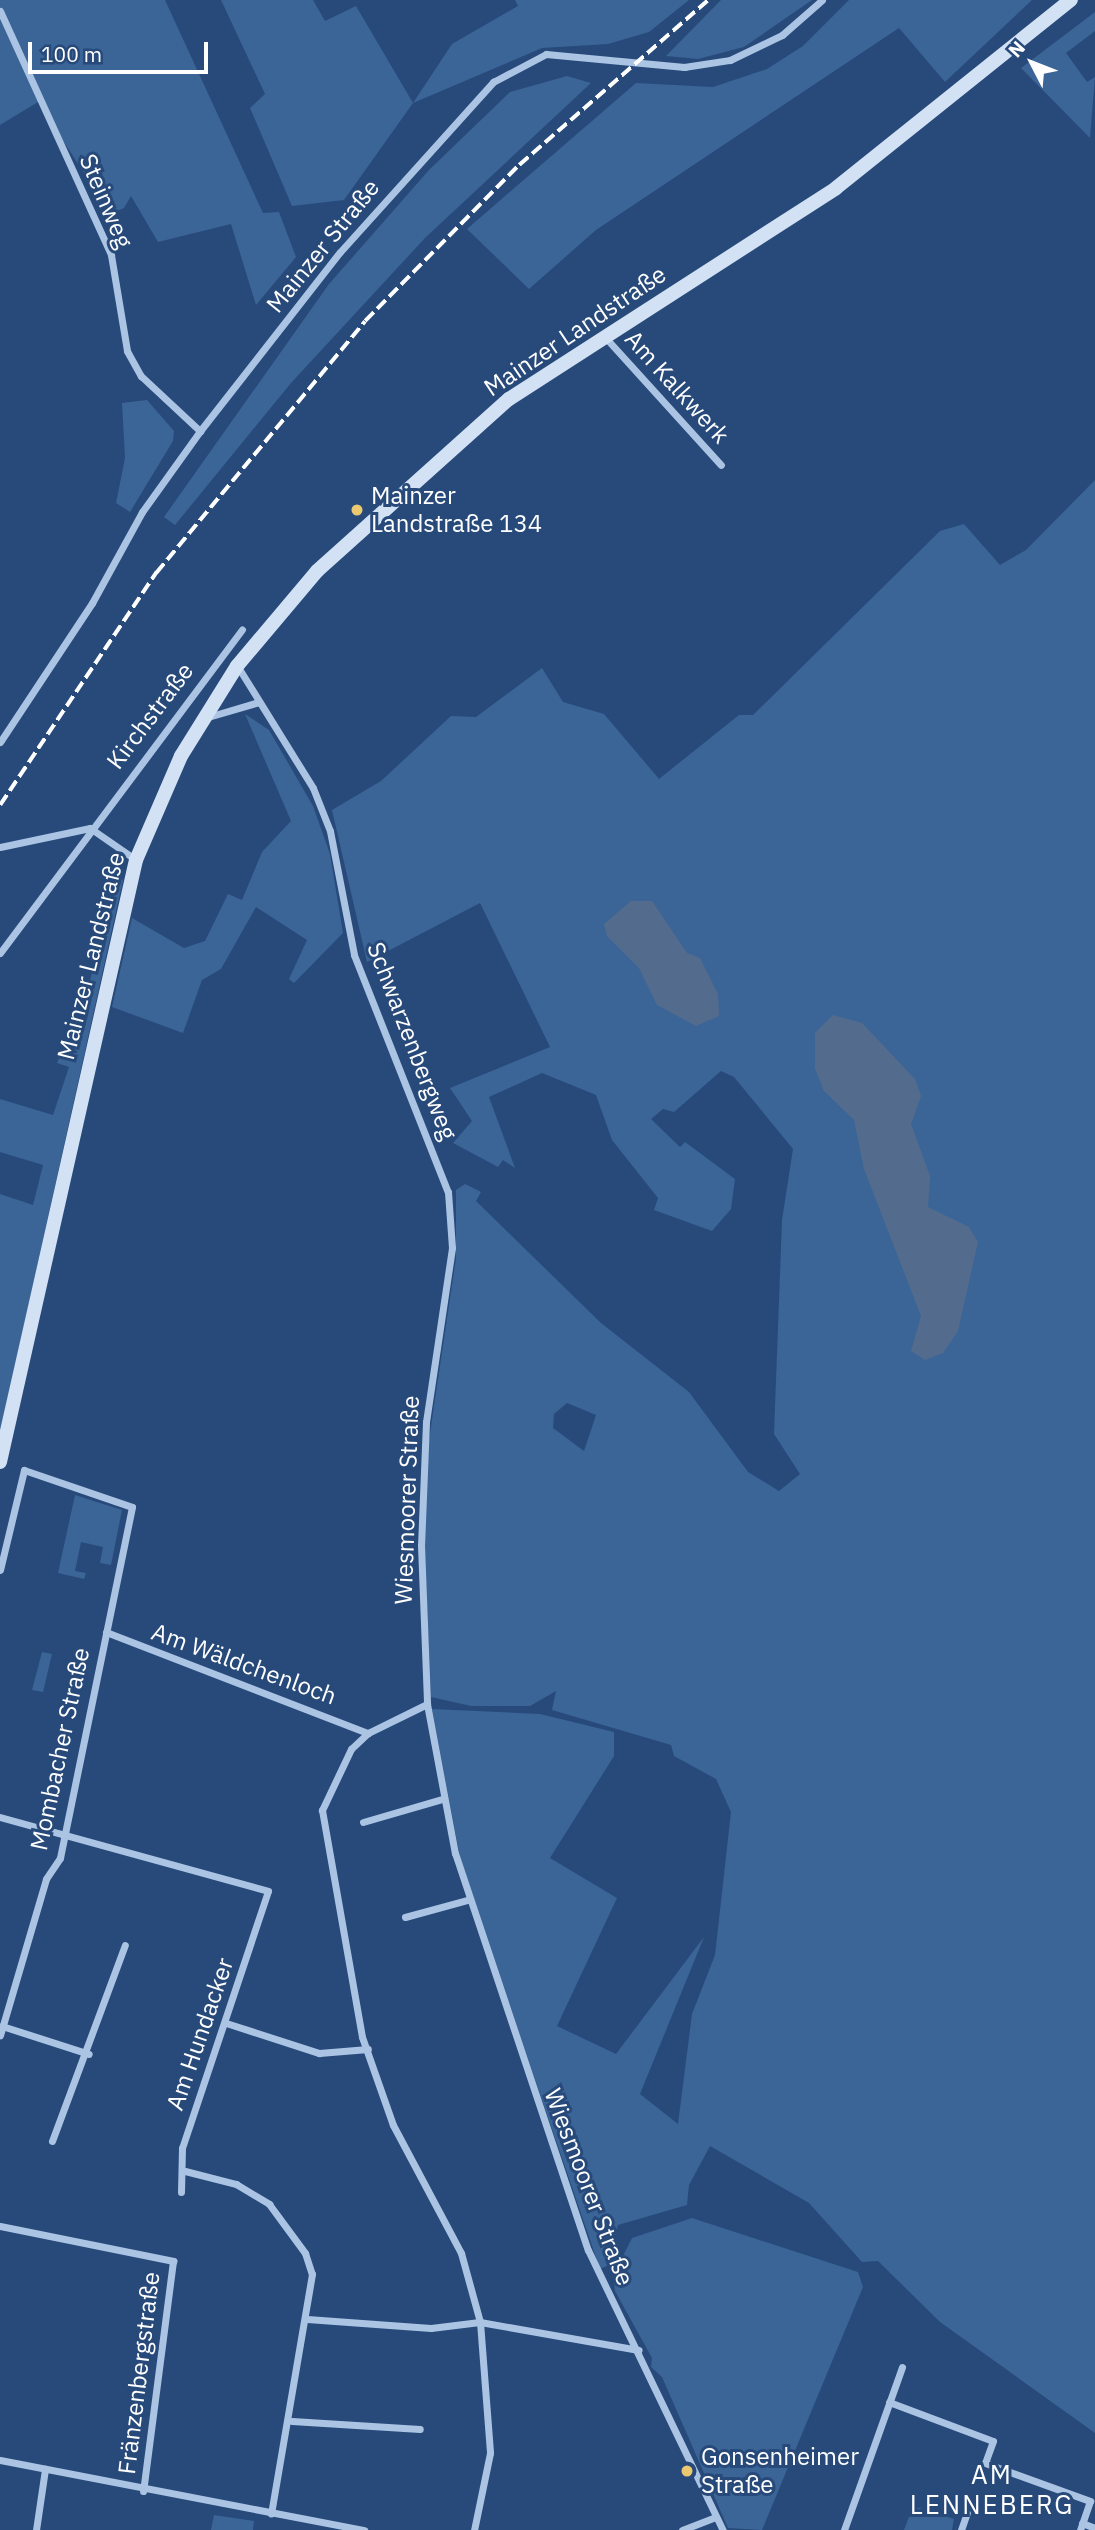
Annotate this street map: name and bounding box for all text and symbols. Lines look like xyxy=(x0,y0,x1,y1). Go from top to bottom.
scale bar xyxy=(32,28,212,72)
north arrow xyxy=(997,28,1067,98)
text: N xyxy=(1003,36,1030,62)
text: 100 m xyxy=(41,40,102,68)
street label: Steinweg xyxy=(73,150,139,252)
street label: Mainzer Straße xyxy=(261,174,385,318)
street label: Mainzer Landstraße xyxy=(479,260,671,402)
street label: Am Kalkwerk xyxy=(619,325,735,449)
place label: Mainzer Landstraße 134 xyxy=(371,482,542,538)
marker: Mainzer Landstraße 134 xyxy=(349,502,365,518)
street label: Kirchstraße xyxy=(101,657,199,775)
street label: Mainzer Landstraße xyxy=(51,849,131,1063)
street label: Schwarzenbergweg xyxy=(361,938,463,1144)
street label: Wiesmoorer Straße xyxy=(389,1395,425,1605)
street label: Am Wäldchenloch xyxy=(148,1617,340,1711)
street label: Mombacher Straße xyxy=(24,1645,96,1853)
street label: Am Hundacker xyxy=(160,1954,240,2114)
street label: Wiesmoorer Straße xyxy=(538,2084,640,2290)
street label: Fränzenbergstraße xyxy=(112,2270,166,2476)
place label: Gonsenheimer Straße xyxy=(701,2443,859,2499)
district label: AM LENNEBERG xyxy=(911,2459,1073,2520)
marker: Gonsenheimer Straße xyxy=(679,2463,695,2479)

